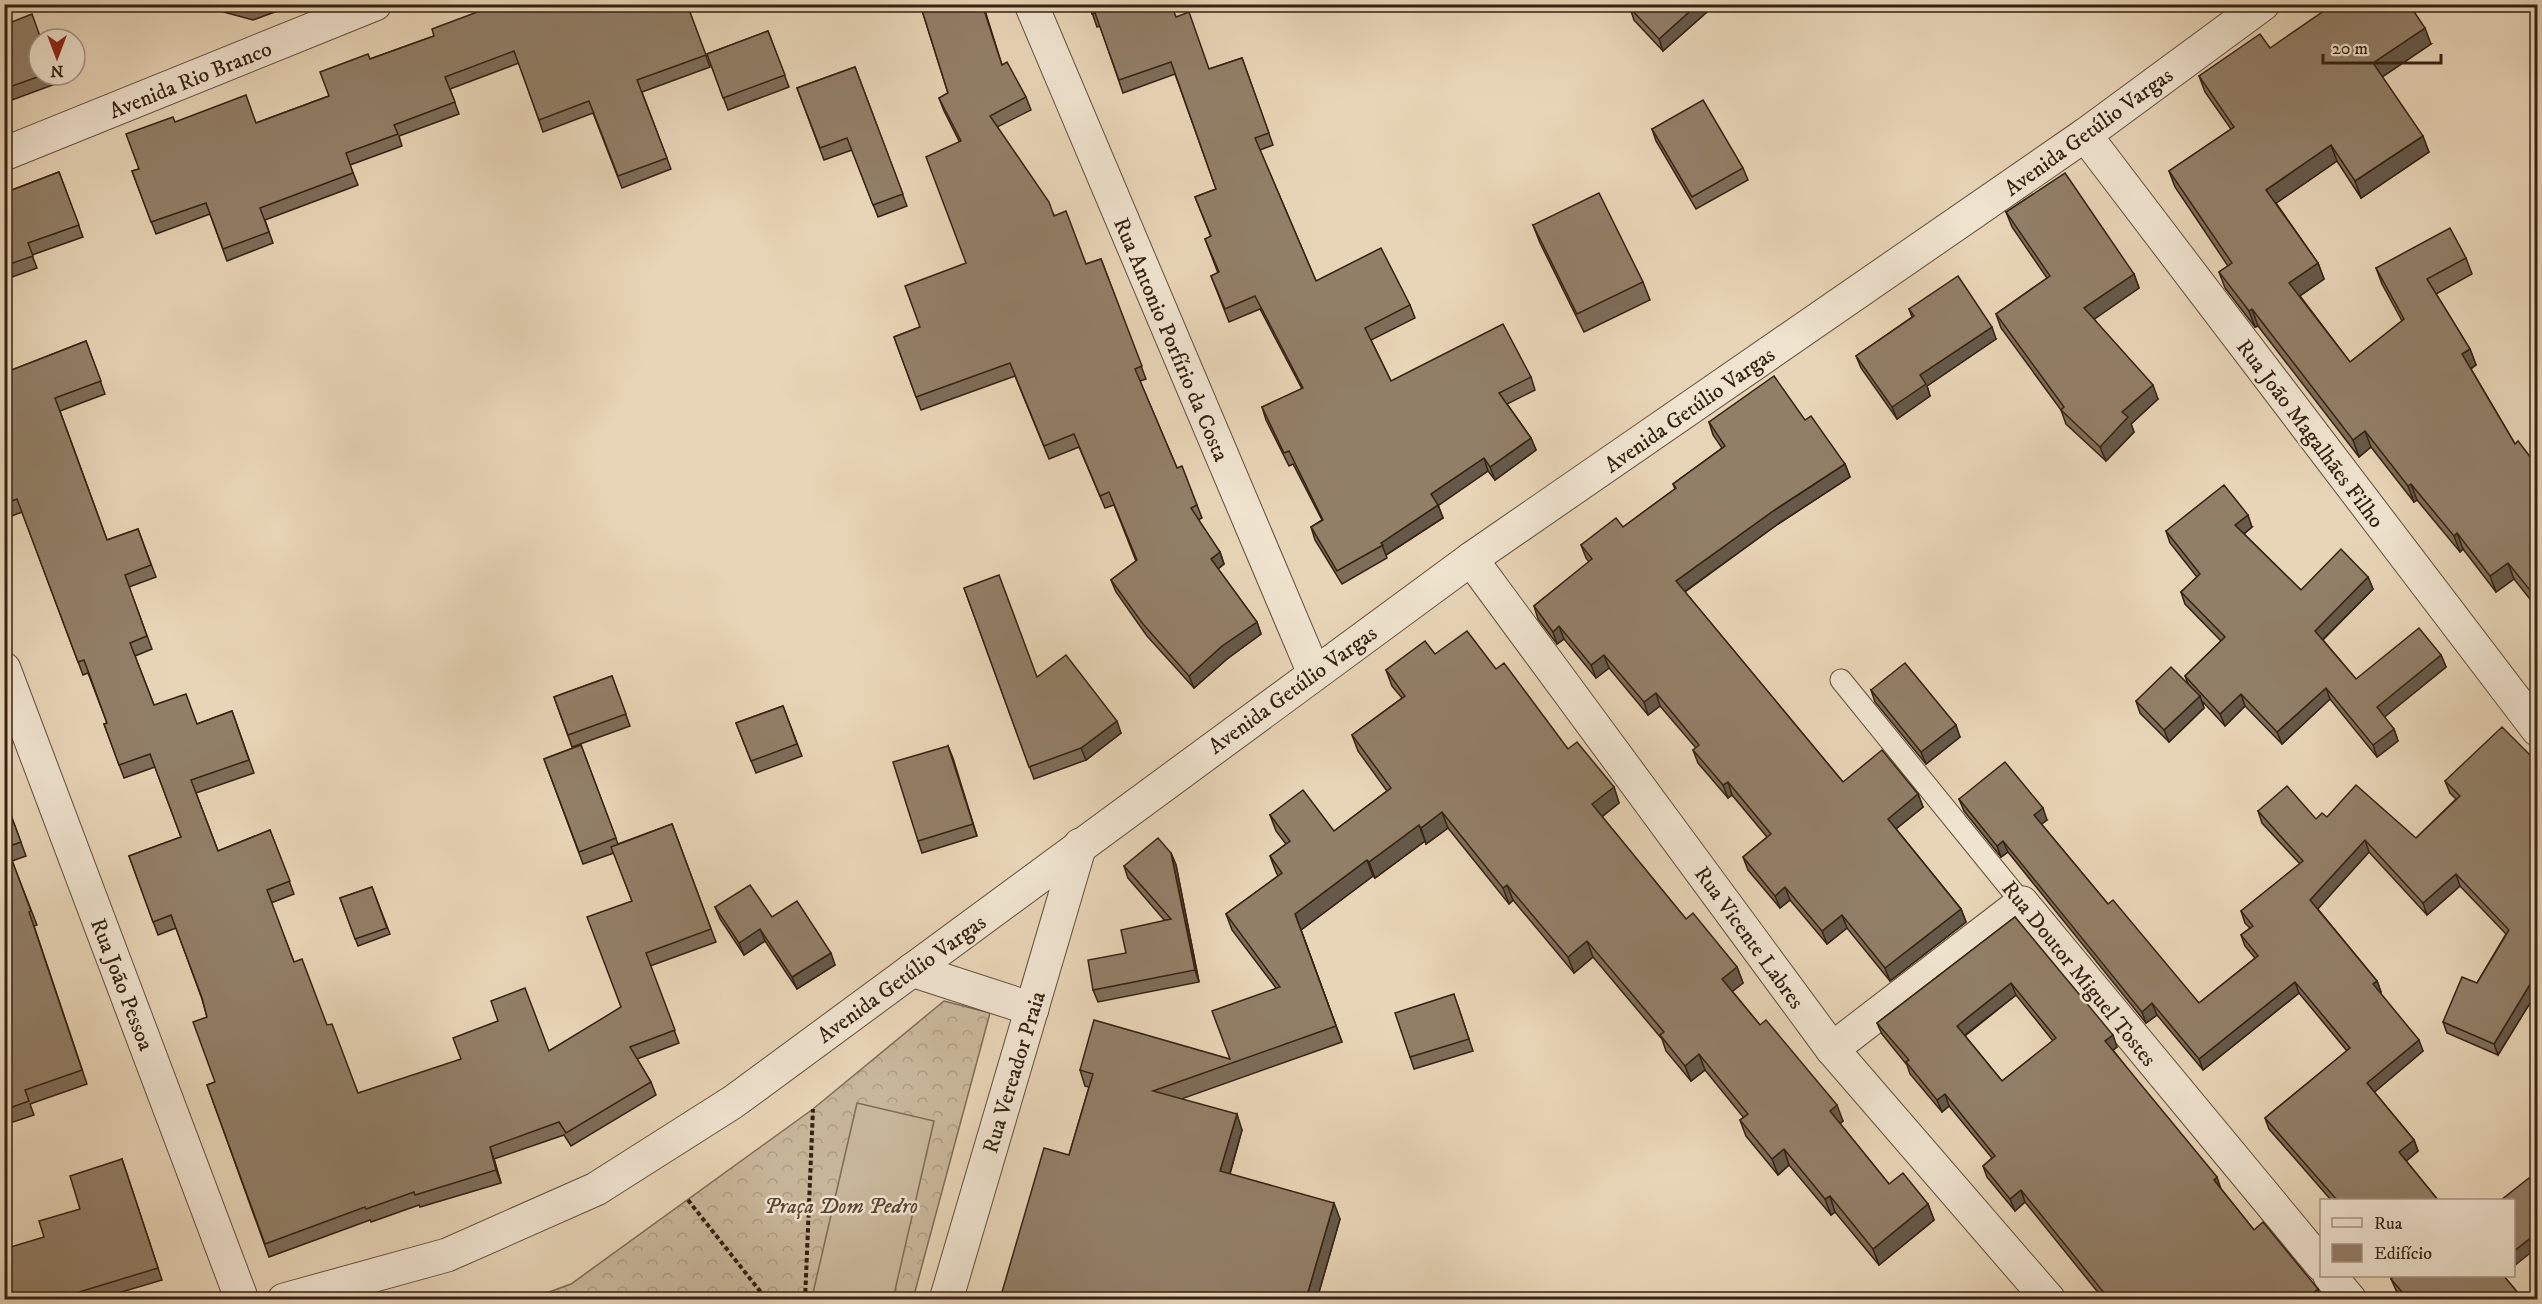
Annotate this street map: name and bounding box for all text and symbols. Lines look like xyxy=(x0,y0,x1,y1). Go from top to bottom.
north arrow xyxy=(27,27,87,87)
scale bar xyxy=(2323,27,2442,65)
street label: Avenida Rio Branco xyxy=(105,35,276,125)
text: 20 m xyxy=(2332,38,2368,60)
text: N xyxy=(50,61,64,81)
street label: Avenida Getúlio Vargas xyxy=(1999,62,2178,202)
street label: Rua Antonio Porfírio da Costa xyxy=(1107,214,1235,466)
street label: Rua João Magalhães Filho xyxy=(2230,334,2390,534)
street label: Avenida Getúlio Vargas xyxy=(1599,341,1780,479)
street label: Avenida Getúlio Vargas xyxy=(1203,620,1382,760)
street label: Rua Vicente Labres xyxy=(1688,861,1810,1014)
street label: Rua Doutor Miguel Tostes xyxy=(1996,876,2162,1072)
street label: Avenida Getúlio Vargas xyxy=(812,909,991,1049)
street label: Rua João Pessoa xyxy=(84,915,159,1055)
street label: Rua Vereador Praia xyxy=(977,988,1052,1157)
park label: Praça Dom Pedro xyxy=(764,1193,918,1220)
legend xyxy=(2320,1199,2515,1277)
text: Rua xyxy=(2374,1213,2403,1235)
text: Edifício xyxy=(2374,1243,2432,1265)

